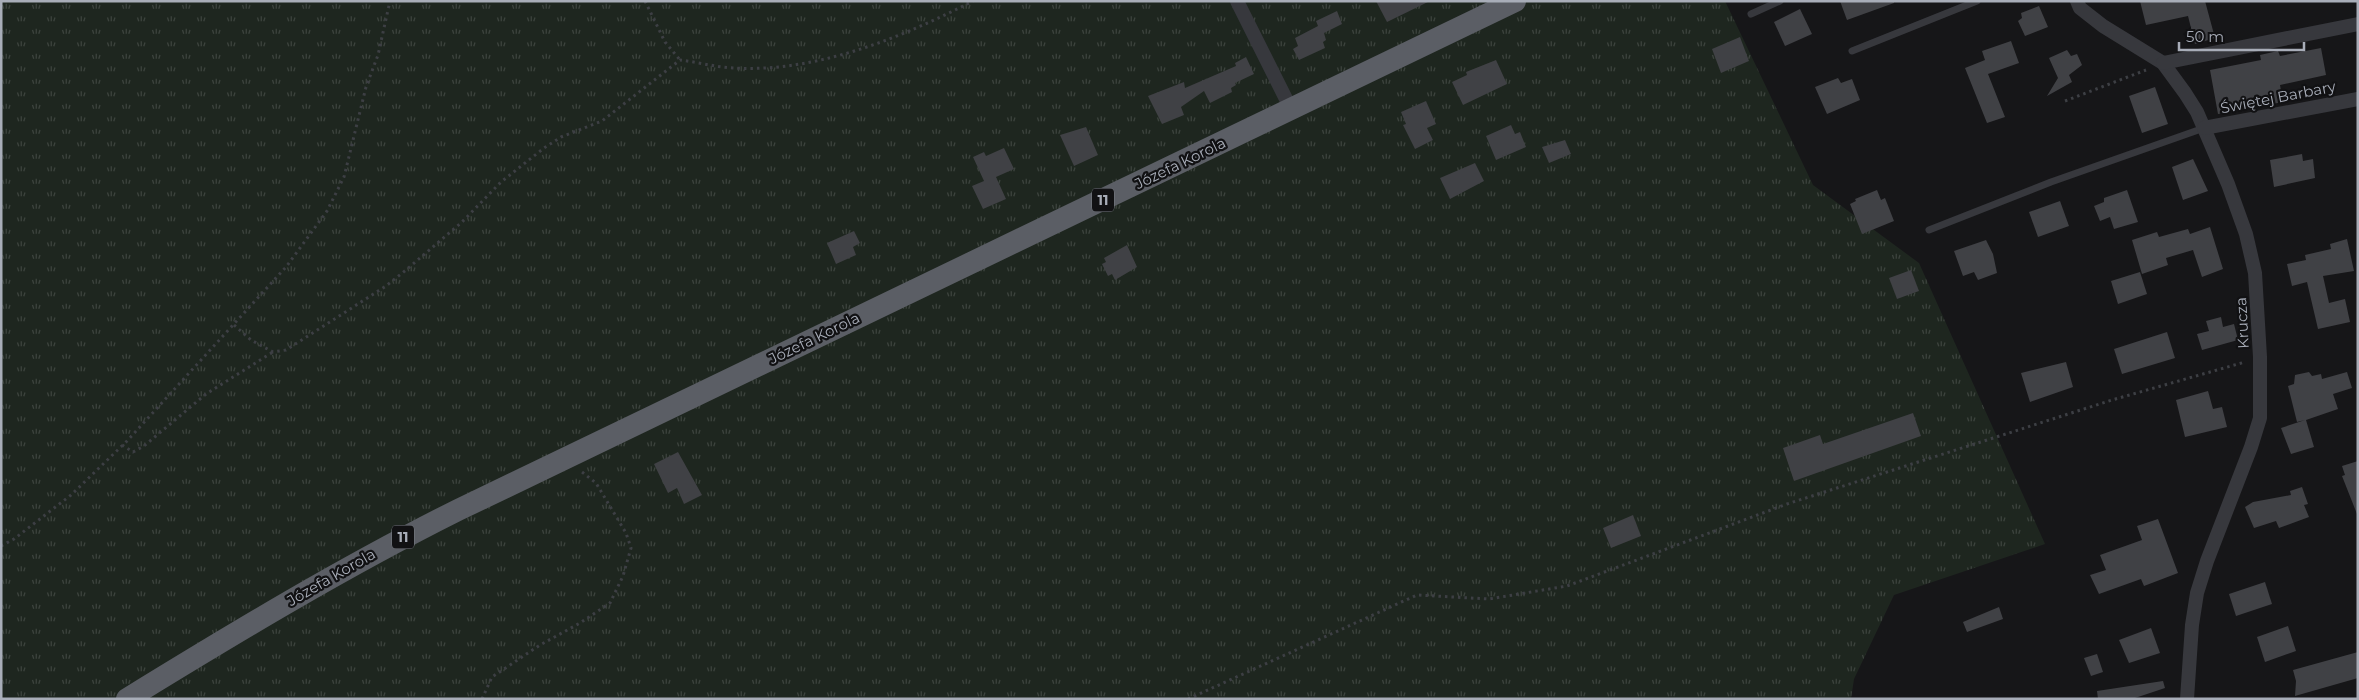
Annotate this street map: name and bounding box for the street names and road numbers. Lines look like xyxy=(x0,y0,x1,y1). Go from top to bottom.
street label: Świętej Barbary xyxy=(2219,76,2338,118)
street label: Józefa Korola xyxy=(1130,133,1229,194)
road number: 11 xyxy=(1092,188,1114,212)
street label: Krucza xyxy=(2231,297,2253,349)
street label: Józefa Korola xyxy=(764,308,863,369)
road number: 11 xyxy=(392,526,414,548)
street label: Józefa Korola xyxy=(283,544,379,610)

